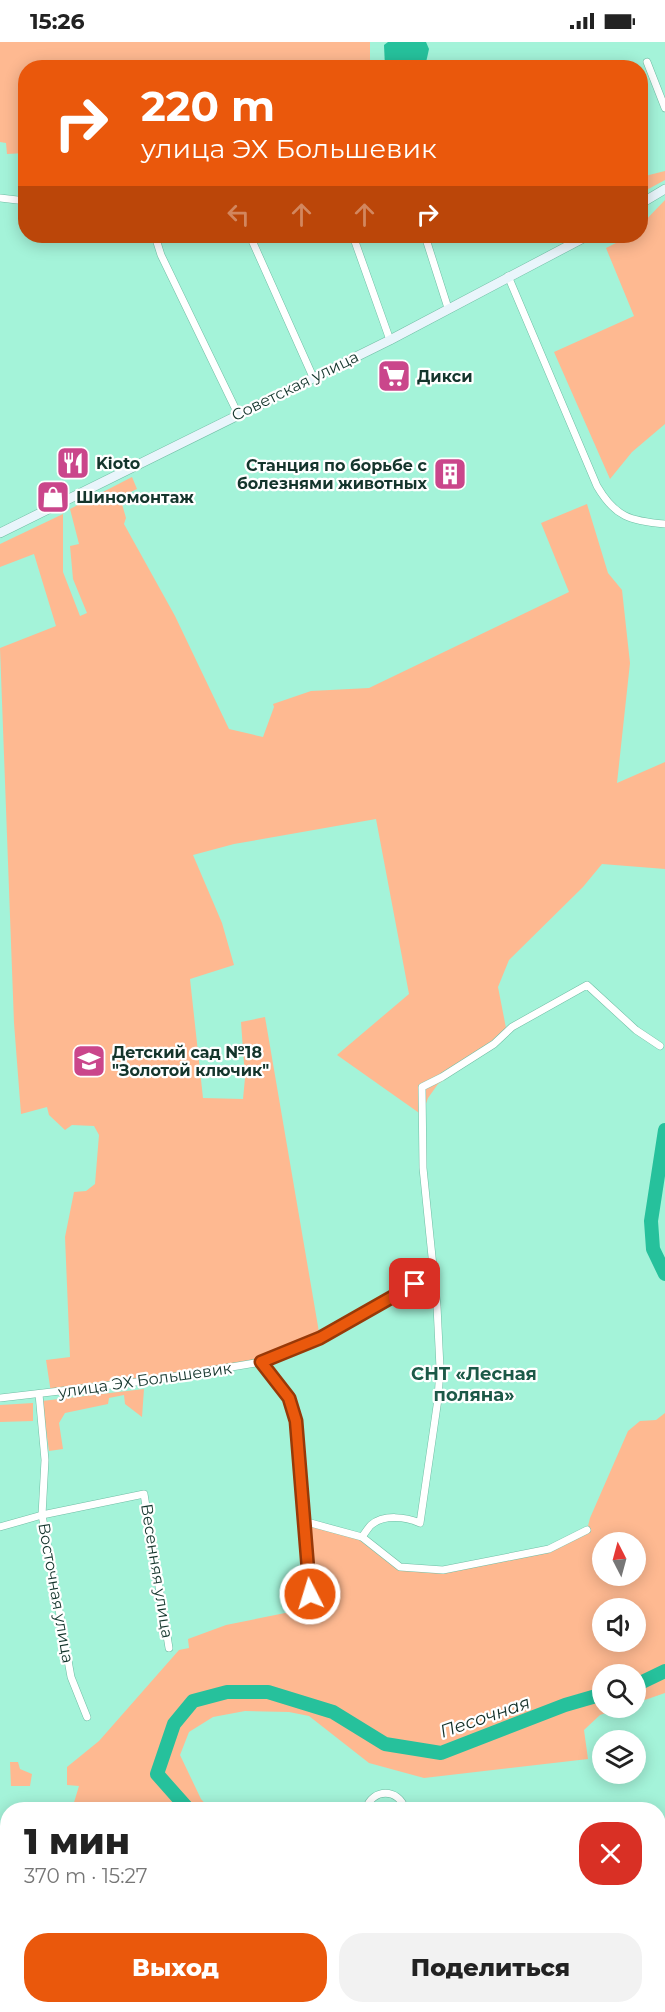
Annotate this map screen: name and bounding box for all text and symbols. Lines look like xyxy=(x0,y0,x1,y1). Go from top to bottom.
text: 15:26 xyxy=(30,8,84,35)
text: 220 m xyxy=(141,80,275,132)
icon: right xyxy=(42,84,120,162)
text: улица ЭХ Большевик xyxy=(141,132,437,165)
icon: left xyxy=(222,198,255,231)
icon: ahead xyxy=(285,198,318,231)
icon: ahead xyxy=(348,198,381,231)
icon: right xyxy=(411,198,444,231)
street label: Советская улица xyxy=(228,347,362,425)
supermarket icon: Дикси xyxy=(376,358,412,394)
place label: Дикси xyxy=(417,367,473,386)
restaurant icon: Kioto xyxy=(55,445,91,481)
place label: Kioto xyxy=(96,454,140,473)
place label: Станция по борьбе с болезнями животных xyxy=(237,456,428,493)
building icon: Станция по борьбе с болезнями животных xyxy=(432,456,468,492)
shop icon: Шиномонтаж xyxy=(35,479,71,515)
place label: Шиномонтаж xyxy=(76,488,194,507)
school or university icon: Детский сад №18 "Золотой ключик" xyxy=(71,1043,107,1079)
place label: Детский сад №18 "Золотой ключик" xyxy=(112,1043,269,1080)
pin xyxy=(389,1258,440,1309)
icon: arrive xyxy=(398,1267,431,1300)
street label: улица ЭХ Большевик xyxy=(56,1358,234,1402)
district label: СНТ «Лесная поляна» xyxy=(411,1363,537,1406)
street label: Весенняя улица xyxy=(137,1502,177,1640)
street label: Восточная улица xyxy=(34,1521,78,1665)
north arrow xyxy=(592,1532,646,1586)
map controls xyxy=(592,1532,646,1784)
position arrow xyxy=(278,1562,342,1626)
button: sound xyxy=(592,1598,646,1652)
button: search xyxy=(592,1664,646,1718)
water label: Песочная xyxy=(437,1691,533,1743)
button: layers xyxy=(592,1730,646,1784)
text: 1 мин xyxy=(24,1819,130,1863)
button: close xyxy=(579,1822,642,1885)
text: 370 m · 15:27 xyxy=(24,1864,148,1888)
button: Выход xyxy=(24,1933,327,2002)
button: Поделиться xyxy=(339,1933,642,2002)

